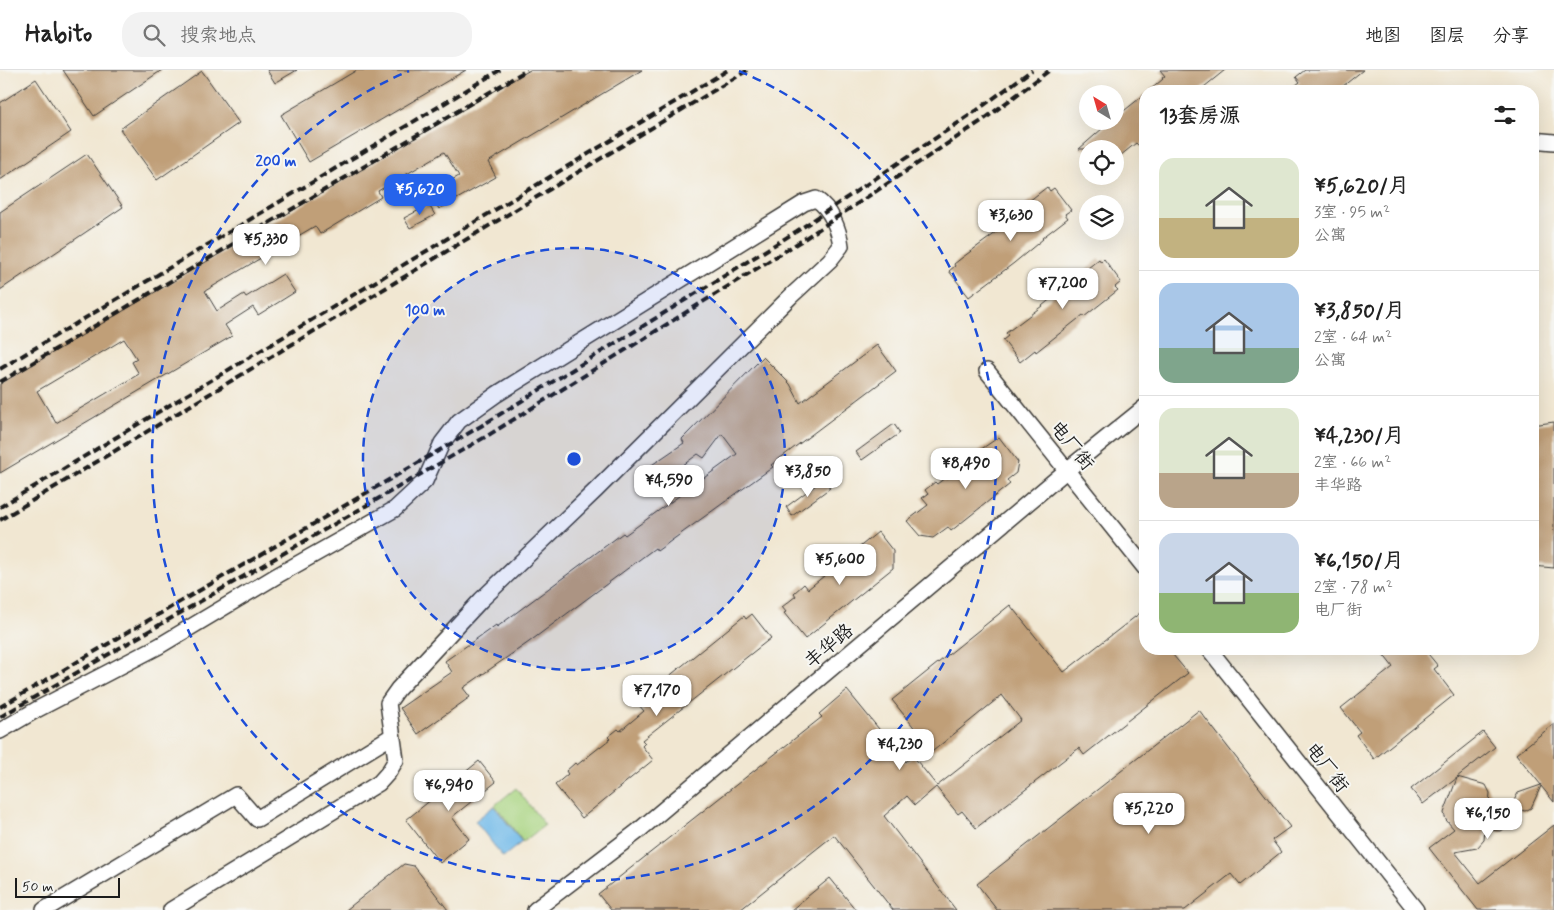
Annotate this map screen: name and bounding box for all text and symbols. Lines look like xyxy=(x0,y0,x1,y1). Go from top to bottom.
search box xyxy=(122,12,472,57)
text: Habito xyxy=(25,19,92,50)
icon: search xyxy=(140,21,168,49)
text: 搜索地点 xyxy=(180,23,256,48)
text: 地图 xyxy=(1365,24,1401,48)
text: 图层 xyxy=(1429,24,1465,48)
text: 分享 xyxy=(1493,24,1529,48)
north arrow xyxy=(1079,85,1124,130)
map controls xyxy=(1079,85,1124,240)
icon: filters xyxy=(1491,101,1519,129)
text: 13套房源 xyxy=(1159,102,1240,130)
button: locate xyxy=(1079,140,1124,185)
text: 200 m xyxy=(256,152,297,172)
text: ¥5,620/月 xyxy=(1314,172,1409,200)
pin: ¥5,620 xyxy=(379,174,461,216)
icon: home xyxy=(1199,178,1259,238)
text: ¥5,620 xyxy=(395,179,445,200)
button: layers xyxy=(1079,195,1124,240)
pin: ¥3,630 xyxy=(970,200,1052,242)
text: 3室 · 95 m² xyxy=(1314,202,1390,223)
text: ¥3,630 xyxy=(989,205,1033,226)
pin: ¥5,330 xyxy=(225,224,307,266)
text: 公寓 xyxy=(1314,225,1346,246)
text: ¥5,330 xyxy=(244,229,288,250)
pin: ¥7,200 xyxy=(1022,268,1104,310)
text: ¥7,200 xyxy=(1038,273,1088,294)
text: ¥3,850/月 xyxy=(1314,297,1405,325)
text: 100 m xyxy=(405,301,445,321)
icon: home xyxy=(1199,303,1259,363)
text: 2室 · 64 m² xyxy=(1314,327,1392,348)
text: 公寓 xyxy=(1314,350,1346,371)
street label: 电厂街 xyxy=(1044,416,1099,476)
text: ¥4,230/月 xyxy=(1314,422,1404,450)
icon: home xyxy=(1199,428,1259,488)
pin: ¥8,490 xyxy=(925,448,1007,490)
centre of rings xyxy=(565,450,583,468)
text: 2室 · 66 m² xyxy=(1314,452,1391,473)
text: ¥8,490 xyxy=(942,453,990,474)
pin: ¥3,850 xyxy=(767,456,849,498)
text: ¥3,850 xyxy=(785,461,831,482)
pin: ¥4,590 xyxy=(628,464,710,507)
text: ¥4,590 xyxy=(645,470,693,491)
text: 丰华路 xyxy=(1314,475,1362,496)
pin: ¥5,600 xyxy=(799,544,881,586)
text: ¥6,150/月 xyxy=(1314,547,1404,575)
text: ¥5,600 xyxy=(815,549,865,570)
icon: home xyxy=(1199,553,1259,613)
text: 2室 · 78 m² xyxy=(1314,577,1393,598)
text: 电厂街 xyxy=(1314,600,1362,621)
street label: 丰华路 xyxy=(799,618,859,674)
pin: ¥7,170 xyxy=(616,674,698,717)
text: ¥7,170 xyxy=(633,680,681,701)
pin: ¥4,230 xyxy=(859,728,941,771)
text: ¥4,230 xyxy=(877,734,923,755)
street label: 电厂街 xyxy=(1299,738,1354,798)
pin: ¥6,940 xyxy=(408,770,490,812)
text: ¥6,940 xyxy=(425,775,473,796)
pin: ¥5,220 xyxy=(1108,792,1190,835)
text: ¥5,220 xyxy=(1124,798,1174,819)
pin: ¥6,150 xyxy=(1447,798,1529,840)
text: ¥6,150 xyxy=(1465,803,1511,824)
scale bar xyxy=(15,875,120,898)
text: 50 m xyxy=(22,878,53,896)

